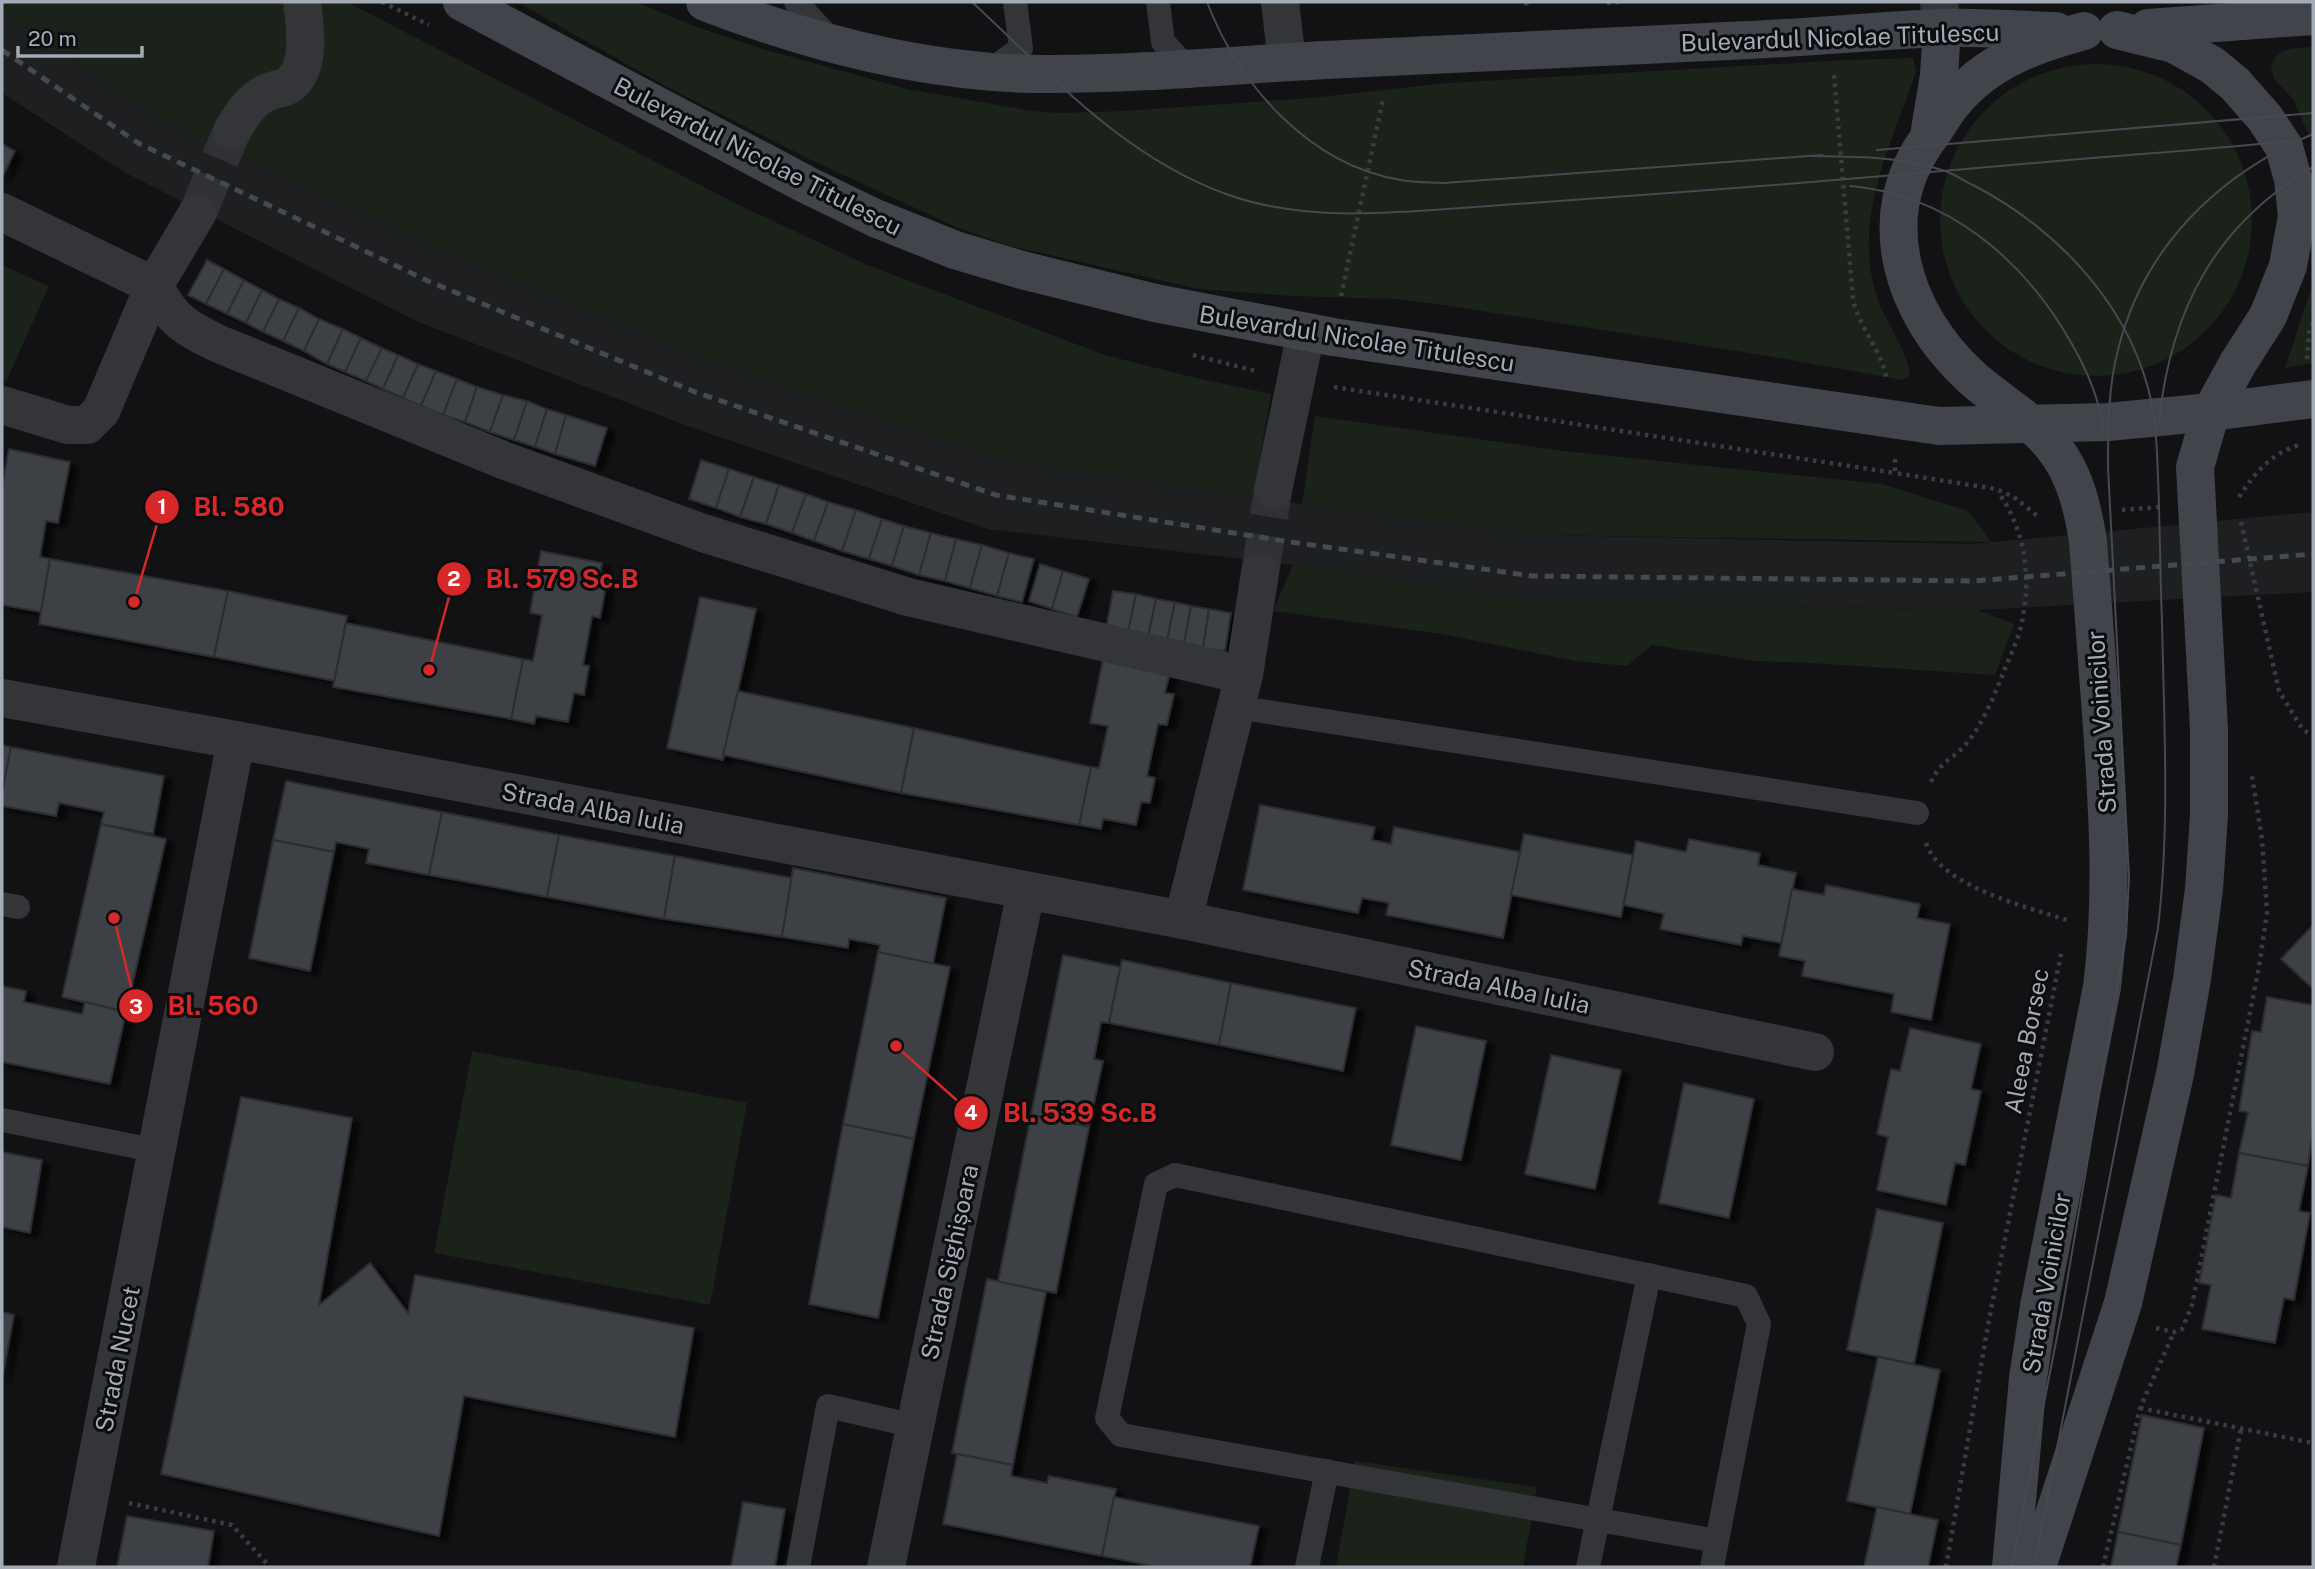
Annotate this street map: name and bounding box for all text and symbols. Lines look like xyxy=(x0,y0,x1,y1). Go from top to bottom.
scale bar xyxy=(18,14,142,58)
street label: Bulevardul Nicolae Titulescu xyxy=(1680,17,2000,57)
text: 20 m xyxy=(28,26,77,51)
street label: Bulevardul Nicolae Titulescu xyxy=(610,71,906,241)
street label: Bulevardul Nicolae Titulescu xyxy=(1197,299,1517,377)
callout: Bl. 580 xyxy=(144,483,298,530)
text: Bl. 580 xyxy=(193,491,285,522)
text: 1 xyxy=(158,494,167,519)
callout: Bl. 579 Sc.B xyxy=(437,556,653,603)
text: Bl. 579 Sc.B xyxy=(485,563,639,594)
text: 2 xyxy=(447,566,461,591)
street label: Strada Voinicilor xyxy=(2081,630,2121,814)
street label: Strada Alba Iulia xyxy=(499,777,687,839)
street label: Strada Alba Iulia xyxy=(1405,953,1593,1019)
street label: Aleea Borsec xyxy=(1998,966,2054,1116)
callout: Bl. 560 xyxy=(119,983,273,1030)
text: Bl. 560 xyxy=(168,990,258,1021)
text: 3 xyxy=(129,994,143,1019)
callout: Bl. 539 Sc.B xyxy=(954,1089,1171,1136)
text: Bl. 539 Sc.B xyxy=(1003,1097,1157,1128)
text: 4 xyxy=(964,1100,978,1125)
street label: Strada Sighișoara xyxy=(915,1162,983,1362)
street label: Strada Voinicilor xyxy=(2016,1190,2076,1376)
street label: Strada Nucet xyxy=(89,1284,145,1434)

